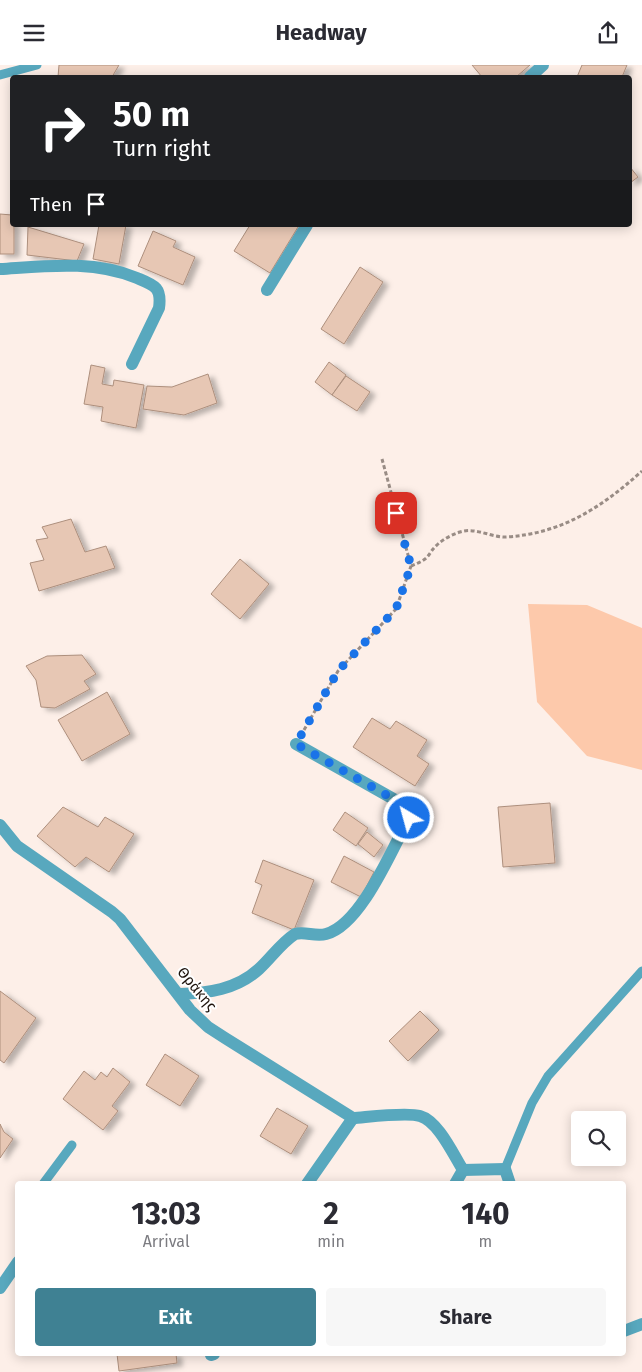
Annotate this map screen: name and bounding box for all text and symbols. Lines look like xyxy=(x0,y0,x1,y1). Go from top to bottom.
icon: menu xyxy=(20,19,48,47)
text: Headway xyxy=(275,19,367,46)
icon: share xyxy=(594,19,622,47)
text: 50 m xyxy=(113,93,190,135)
icon: right xyxy=(30,95,95,160)
text: Turn right xyxy=(113,135,210,162)
icon: arrive xyxy=(82,190,110,218)
text: Then xyxy=(30,193,72,216)
pin xyxy=(375,492,417,534)
icon: arrive xyxy=(382,499,410,527)
position arrow xyxy=(382,791,434,843)
street label: Θράκης xyxy=(173,963,221,1015)
map controls xyxy=(571,1111,626,1166)
button: search xyxy=(571,1111,626,1166)
text: 13:03 xyxy=(131,1196,201,1232)
text: 2 xyxy=(323,1196,339,1232)
text: 140 xyxy=(461,1196,510,1232)
text: Arrival xyxy=(143,1232,190,1251)
text: min xyxy=(317,1232,345,1251)
text: m xyxy=(479,1232,492,1251)
button: Exit xyxy=(35,1288,316,1346)
button: Share xyxy=(326,1288,606,1346)

